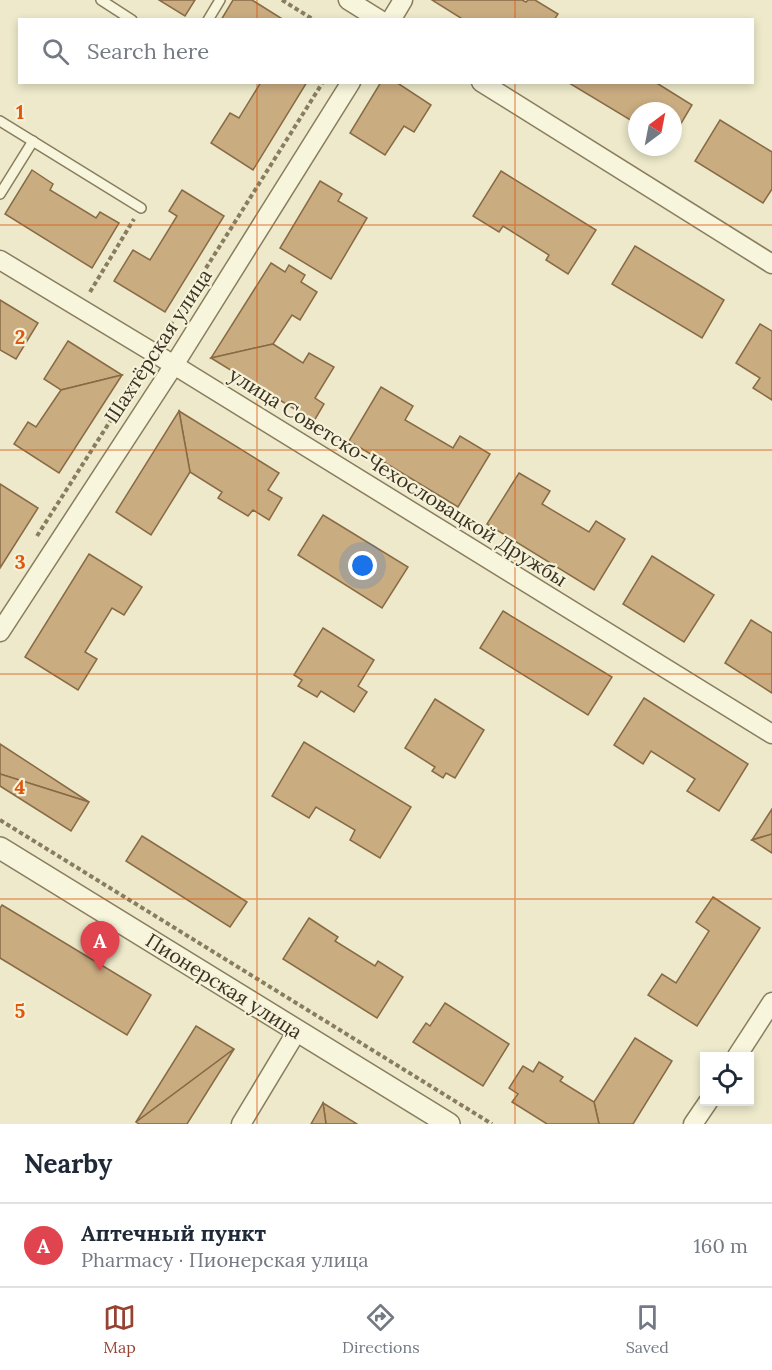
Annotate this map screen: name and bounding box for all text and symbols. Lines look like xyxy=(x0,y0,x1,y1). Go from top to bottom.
search box xyxy=(18,18,754,84)
icon: search xyxy=(39,35,72,68)
text: Search here xyxy=(87,37,209,65)
text: 1 xyxy=(16,99,24,124)
north arrow xyxy=(628,102,682,156)
street label: Шахтёрская улица xyxy=(98,264,217,428)
text: 2 xyxy=(15,324,25,349)
street label: улица Советско-Чехословацкой Дружбы xyxy=(225,362,572,592)
text: 3 xyxy=(14,549,26,574)
your location xyxy=(348,551,377,580)
text: 4 xyxy=(15,774,26,799)
pin: A xyxy=(80,922,120,971)
street label: Пионерская улица xyxy=(141,927,307,1044)
text: 5 xyxy=(15,998,26,1023)
map controls xyxy=(700,1052,754,1106)
button: locate xyxy=(700,1052,754,1106)
text: Nearby xyxy=(24,1147,112,1180)
text: Аптечный пункт xyxy=(81,1219,266,1247)
text: A xyxy=(37,1233,50,1258)
text: 160 m xyxy=(694,1233,748,1258)
text: Pharmacy · Пионерская улица xyxy=(81,1247,369,1272)
tab: Map xyxy=(103,1301,136,1357)
tab: Directions xyxy=(342,1301,420,1357)
tab: Saved xyxy=(626,1301,669,1357)

